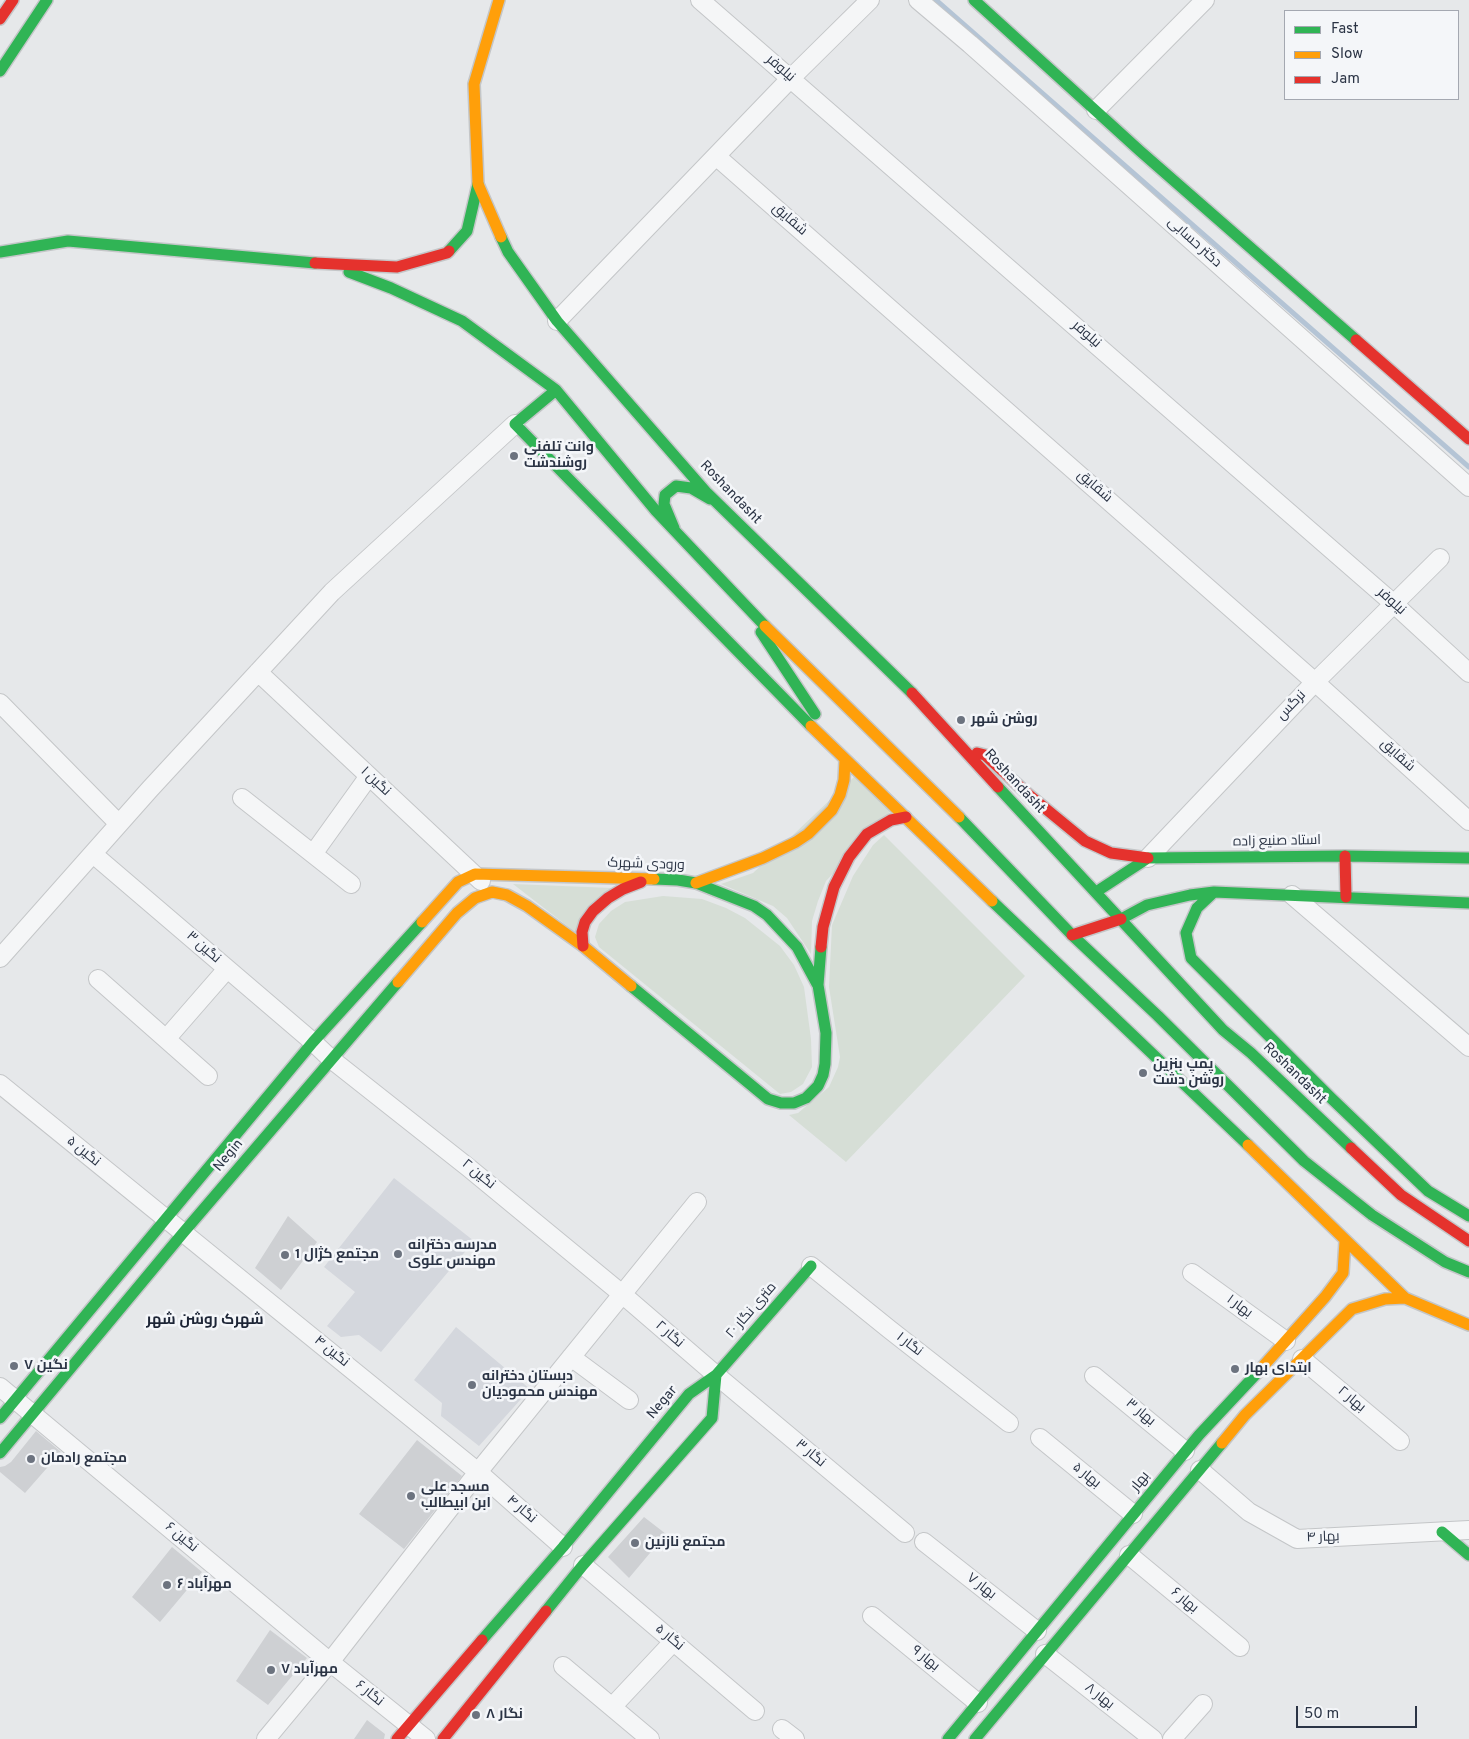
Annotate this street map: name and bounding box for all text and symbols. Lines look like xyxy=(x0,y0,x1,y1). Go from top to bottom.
legend xyxy=(1284,10,1459,100)
text: Fast xyxy=(1331,20,1359,39)
text: Slow xyxy=(1331,45,1363,64)
street label: نیلوفر xyxy=(762,52,798,86)
text: Jam xyxy=(1331,70,1360,89)
street label: شقایق xyxy=(768,200,810,240)
street label: دکتر حسابی xyxy=(1163,214,1225,272)
street label: نیلوفر xyxy=(1068,318,1104,352)
place label: وانت تلفنی روشندشت xyxy=(524,440,594,472)
marker: وانت تلفنی روشندشت xyxy=(508,450,520,462)
street label: Roshandasht xyxy=(696,458,764,528)
street label: شقایق xyxy=(1073,467,1115,507)
street label: نیلوفر xyxy=(1373,585,1409,619)
street label: نرگس xyxy=(1274,688,1310,724)
place label: روشن شهر xyxy=(971,712,1037,728)
marker: روشن شهر xyxy=(955,714,967,726)
street label: شقایق xyxy=(1376,736,1418,776)
street label: Roshandasht xyxy=(980,746,1048,818)
street label: نگین ۱ xyxy=(356,764,394,800)
street label: استاد صنیع زاده xyxy=(1233,833,1321,851)
street label: ورودی شهرک xyxy=(607,855,685,875)
street label: نگین ۳ xyxy=(182,928,224,968)
street label: Roshandasht xyxy=(1259,1040,1329,1108)
place label: پمپ بنزین روشن دشت xyxy=(1153,1057,1224,1090)
marker: پمپ بنزین روشن دشت xyxy=(1137,1067,1149,1079)
street label: نگین ۵ xyxy=(63,1133,103,1171)
street label: Negin xyxy=(211,1136,247,1176)
street label: نگین ۲ xyxy=(458,1156,498,1194)
place label: مدرسه دخترانه مهندس علوی xyxy=(408,1238,497,1270)
place label: مجتمع کژال 1 xyxy=(295,1247,379,1263)
marker: مدرسه دخترانه مهندس علوی xyxy=(392,1248,404,1260)
marker: مجتمع کژال 1 xyxy=(279,1249,291,1261)
street label: ۲۰ متری نگار xyxy=(723,1280,781,1342)
street label: بهار ۱ xyxy=(1223,1292,1255,1322)
district label: شهرک روشن شهر xyxy=(146,1312,264,1330)
street label: نگار ۲ xyxy=(651,1318,687,1352)
street label: نگار ۱ xyxy=(892,1329,926,1361)
street label: نگین ۴ xyxy=(310,1333,352,1371)
place label: نگین ۷ xyxy=(24,1358,68,1374)
marker: نگین ۷ xyxy=(8,1360,20,1372)
place label: ابتدای بهار xyxy=(1245,1361,1312,1377)
marker: ابتدای بهار xyxy=(1229,1363,1241,1375)
place label: دبستان دخترانه مهندس محمودیان xyxy=(482,1369,598,1401)
marker: دبستان دخترانه مهندس محمودیان xyxy=(466,1379,478,1391)
street label: Negar xyxy=(644,1383,682,1423)
street label: بهار ۲ xyxy=(1334,1383,1368,1417)
street label: بهار ۳ xyxy=(1122,1396,1158,1430)
street label: نگار ۳ xyxy=(791,1437,829,1471)
place label: مجتمع رادمان xyxy=(41,1451,127,1467)
marker: مجتمع رادمان xyxy=(25,1453,37,1465)
street label: بهار ۵ xyxy=(1068,1459,1104,1493)
street label: بهار xyxy=(1128,1469,1154,1495)
place label: مسجد علی ابن ابیطالب xyxy=(421,1480,491,1512)
marker: مسجد علی ابن ابیطالب xyxy=(405,1490,417,1502)
street label: نگار ۴ xyxy=(503,1492,539,1528)
street label: نگین ۶ xyxy=(161,1520,201,1556)
street label: بهار ۴ xyxy=(1306,1529,1340,1547)
place label: مجتمع نازنین xyxy=(645,1535,725,1551)
marker: مجتمع نازنین xyxy=(629,1537,641,1549)
street label: بهار ۷ xyxy=(963,1570,999,1604)
place label: مهرآباد ۶ xyxy=(177,1577,232,1593)
marker: مهرآباد ۶ xyxy=(161,1579,173,1591)
street label: بهار ۶ xyxy=(1167,1585,1201,1617)
street label: نگار ۵ xyxy=(651,1621,687,1655)
street label: بهار ۹ xyxy=(908,1643,942,1675)
place label: مهرآباد ۷ xyxy=(281,1662,338,1678)
marker: مهرآباد ۷ xyxy=(265,1664,277,1676)
street label: نگار ۶ xyxy=(351,1678,387,1710)
street label: بهار ۸ xyxy=(1081,1680,1117,1714)
scale bar xyxy=(1299,1696,1420,1728)
text: 50 m xyxy=(1304,1705,1339,1724)
place label: نگار ۸ xyxy=(486,1707,523,1723)
marker: نگار ۸ xyxy=(470,1709,482,1721)

